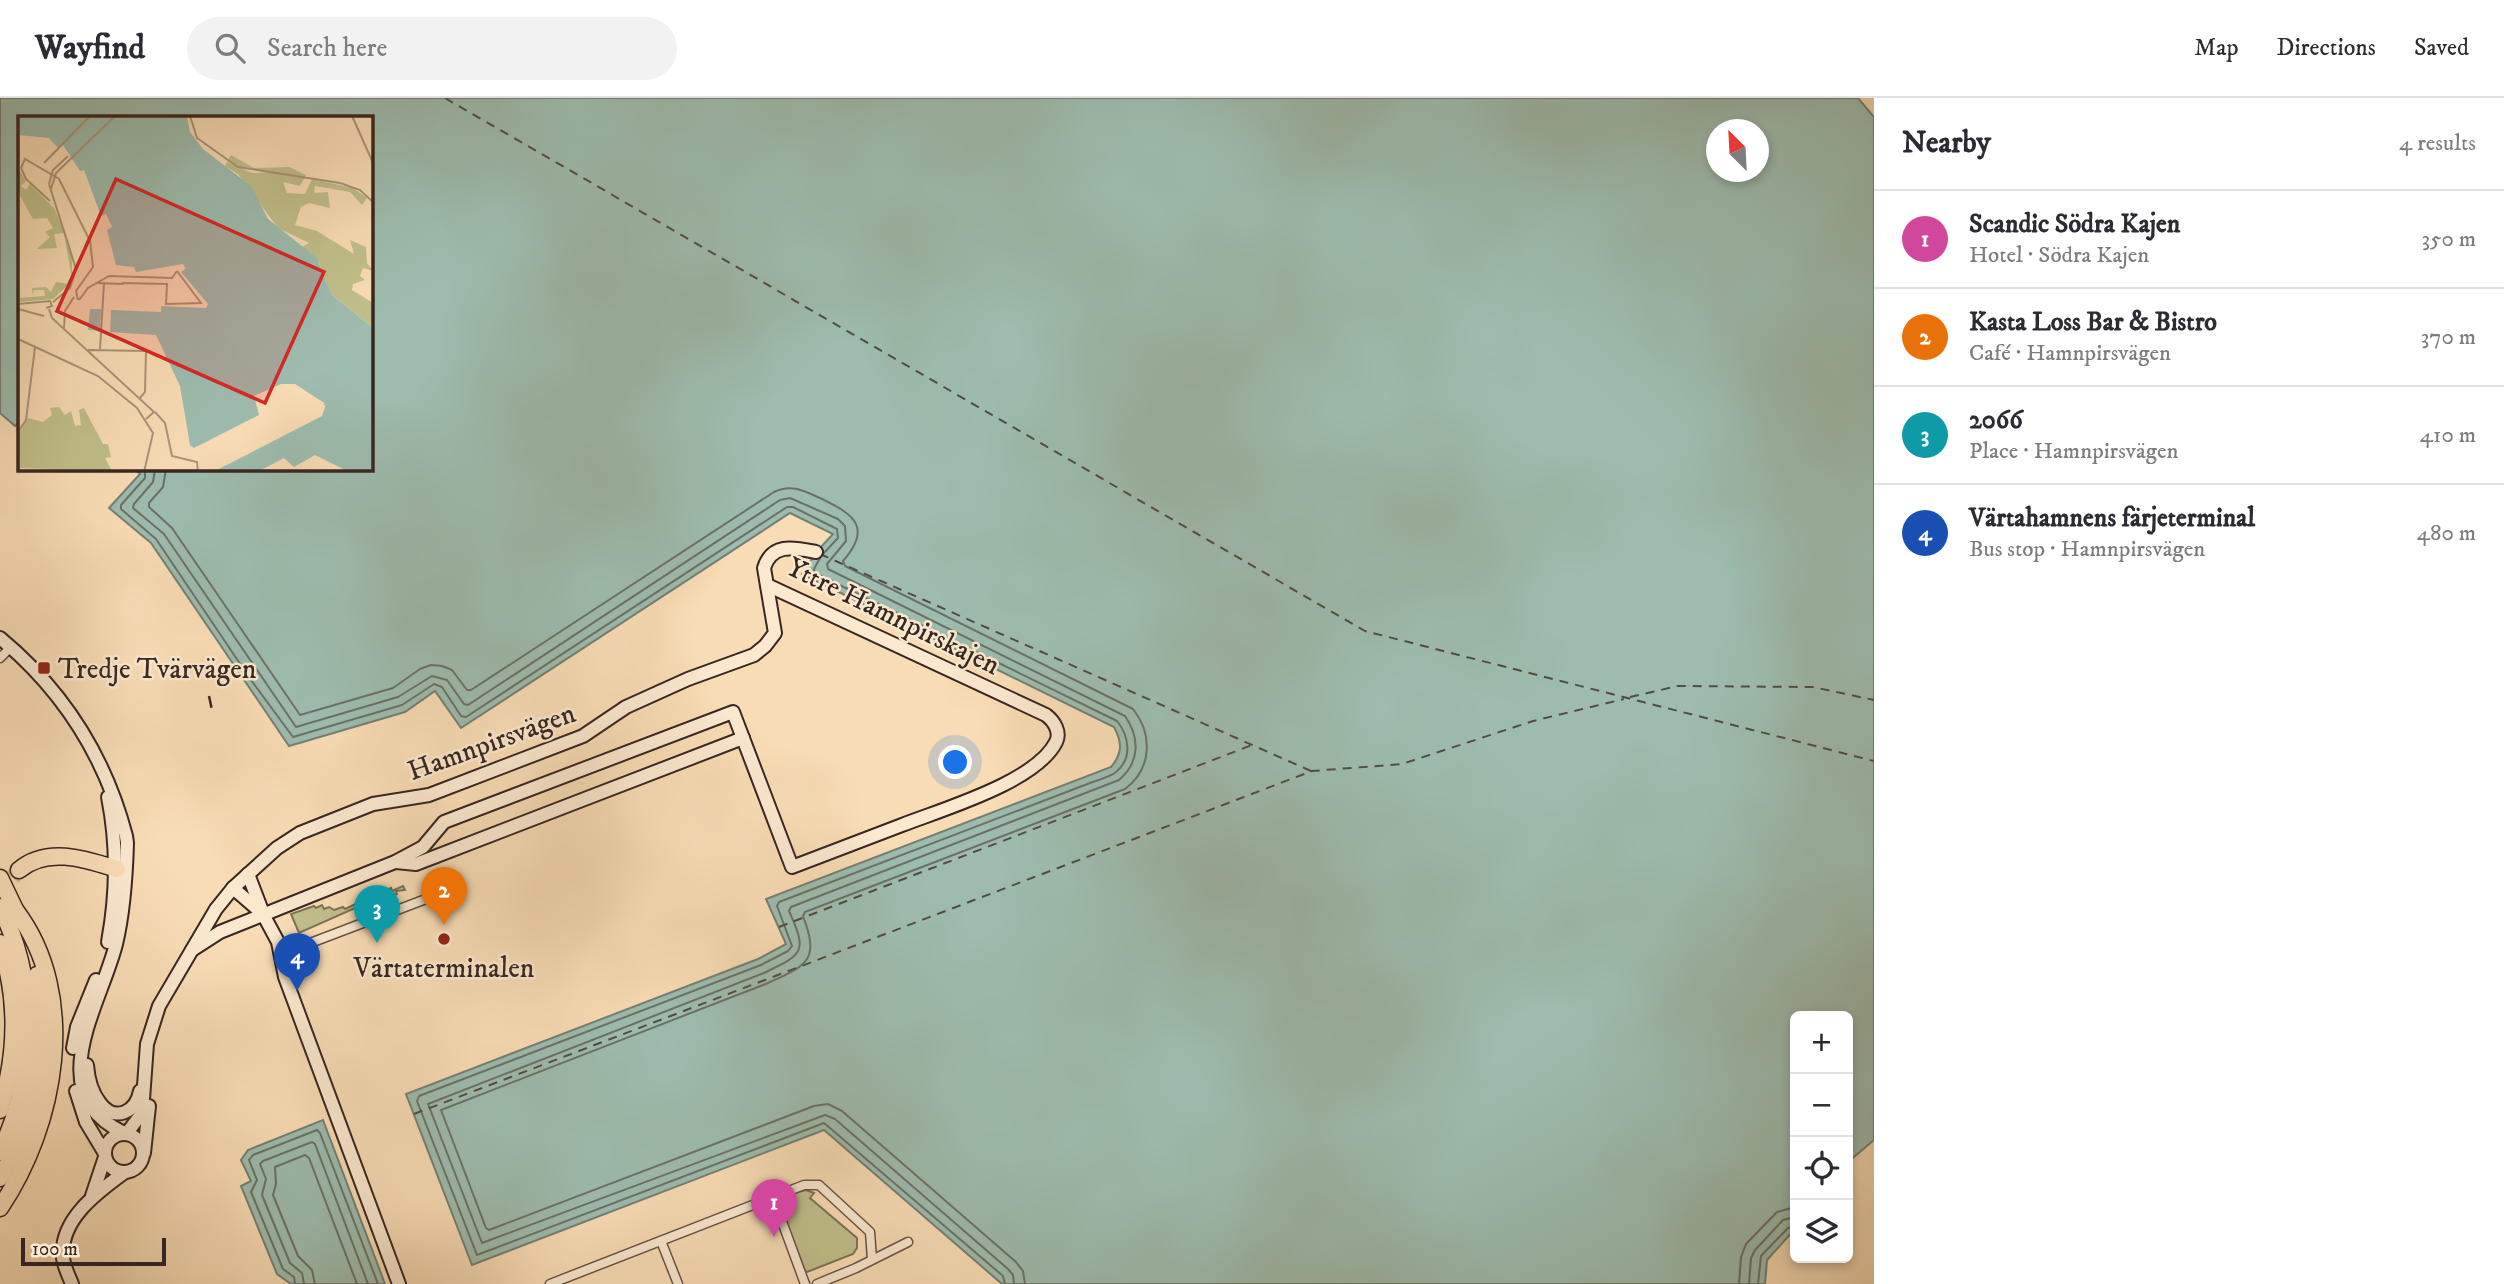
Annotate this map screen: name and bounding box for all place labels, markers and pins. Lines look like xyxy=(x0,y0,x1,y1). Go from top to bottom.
place label: Tredje Tvärvägen xyxy=(58,652,257,687)
marker: Tredje Tvärvägen xyxy=(36,660,52,676)
pin: 2 xyxy=(421,867,467,925)
pin: 3 xyxy=(354,885,400,943)
marker: Värtaterminalen xyxy=(436,931,452,947)
pin: 4 xyxy=(274,933,320,991)
place label: Värtaterminalen xyxy=(352,951,535,986)
pin: 1 xyxy=(751,1179,797,1237)

